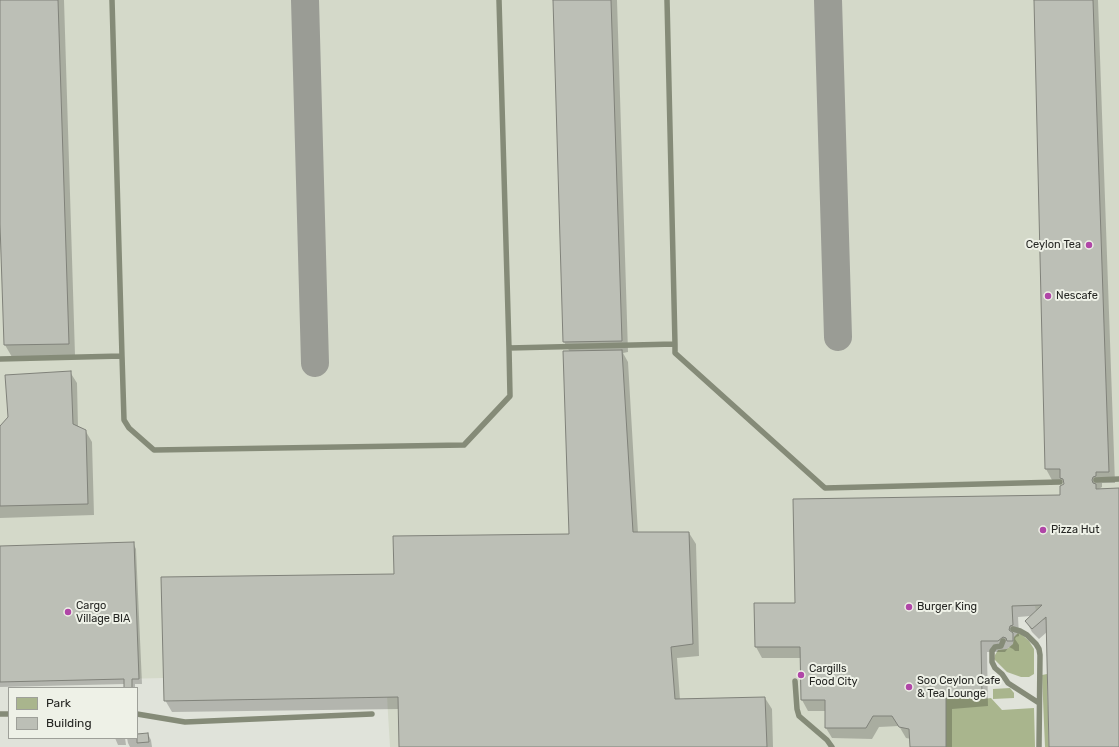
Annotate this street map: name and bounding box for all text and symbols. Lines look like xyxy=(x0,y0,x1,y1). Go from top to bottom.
place label: Ceylon Tea xyxy=(1026,238,1081,252)
marker: Ceylon Tea xyxy=(1084,240,1094,250)
place label: Nescafe xyxy=(1056,289,1098,303)
marker: Nescafe xyxy=(1043,291,1053,301)
place label: Pizza Hut xyxy=(1051,523,1099,537)
marker: Pizza Hut xyxy=(1038,525,1048,535)
place label: Cargo Village BIA xyxy=(76,599,130,625)
place label: Burger King xyxy=(917,600,977,614)
marker: Burger King xyxy=(904,602,914,612)
marker: Cargo Village BIA xyxy=(63,607,73,617)
place label: Cargills Food City xyxy=(809,662,858,688)
marker: Cargills Food City xyxy=(796,670,806,680)
place label: Soo Ceylon Cafe & Tea Lounge xyxy=(917,674,1000,700)
marker: Soo Ceylon Cafe & Tea Lounge xyxy=(904,682,914,692)
legend xyxy=(8,687,138,739)
text: Park xyxy=(46,696,71,710)
text: Building xyxy=(46,716,92,730)

